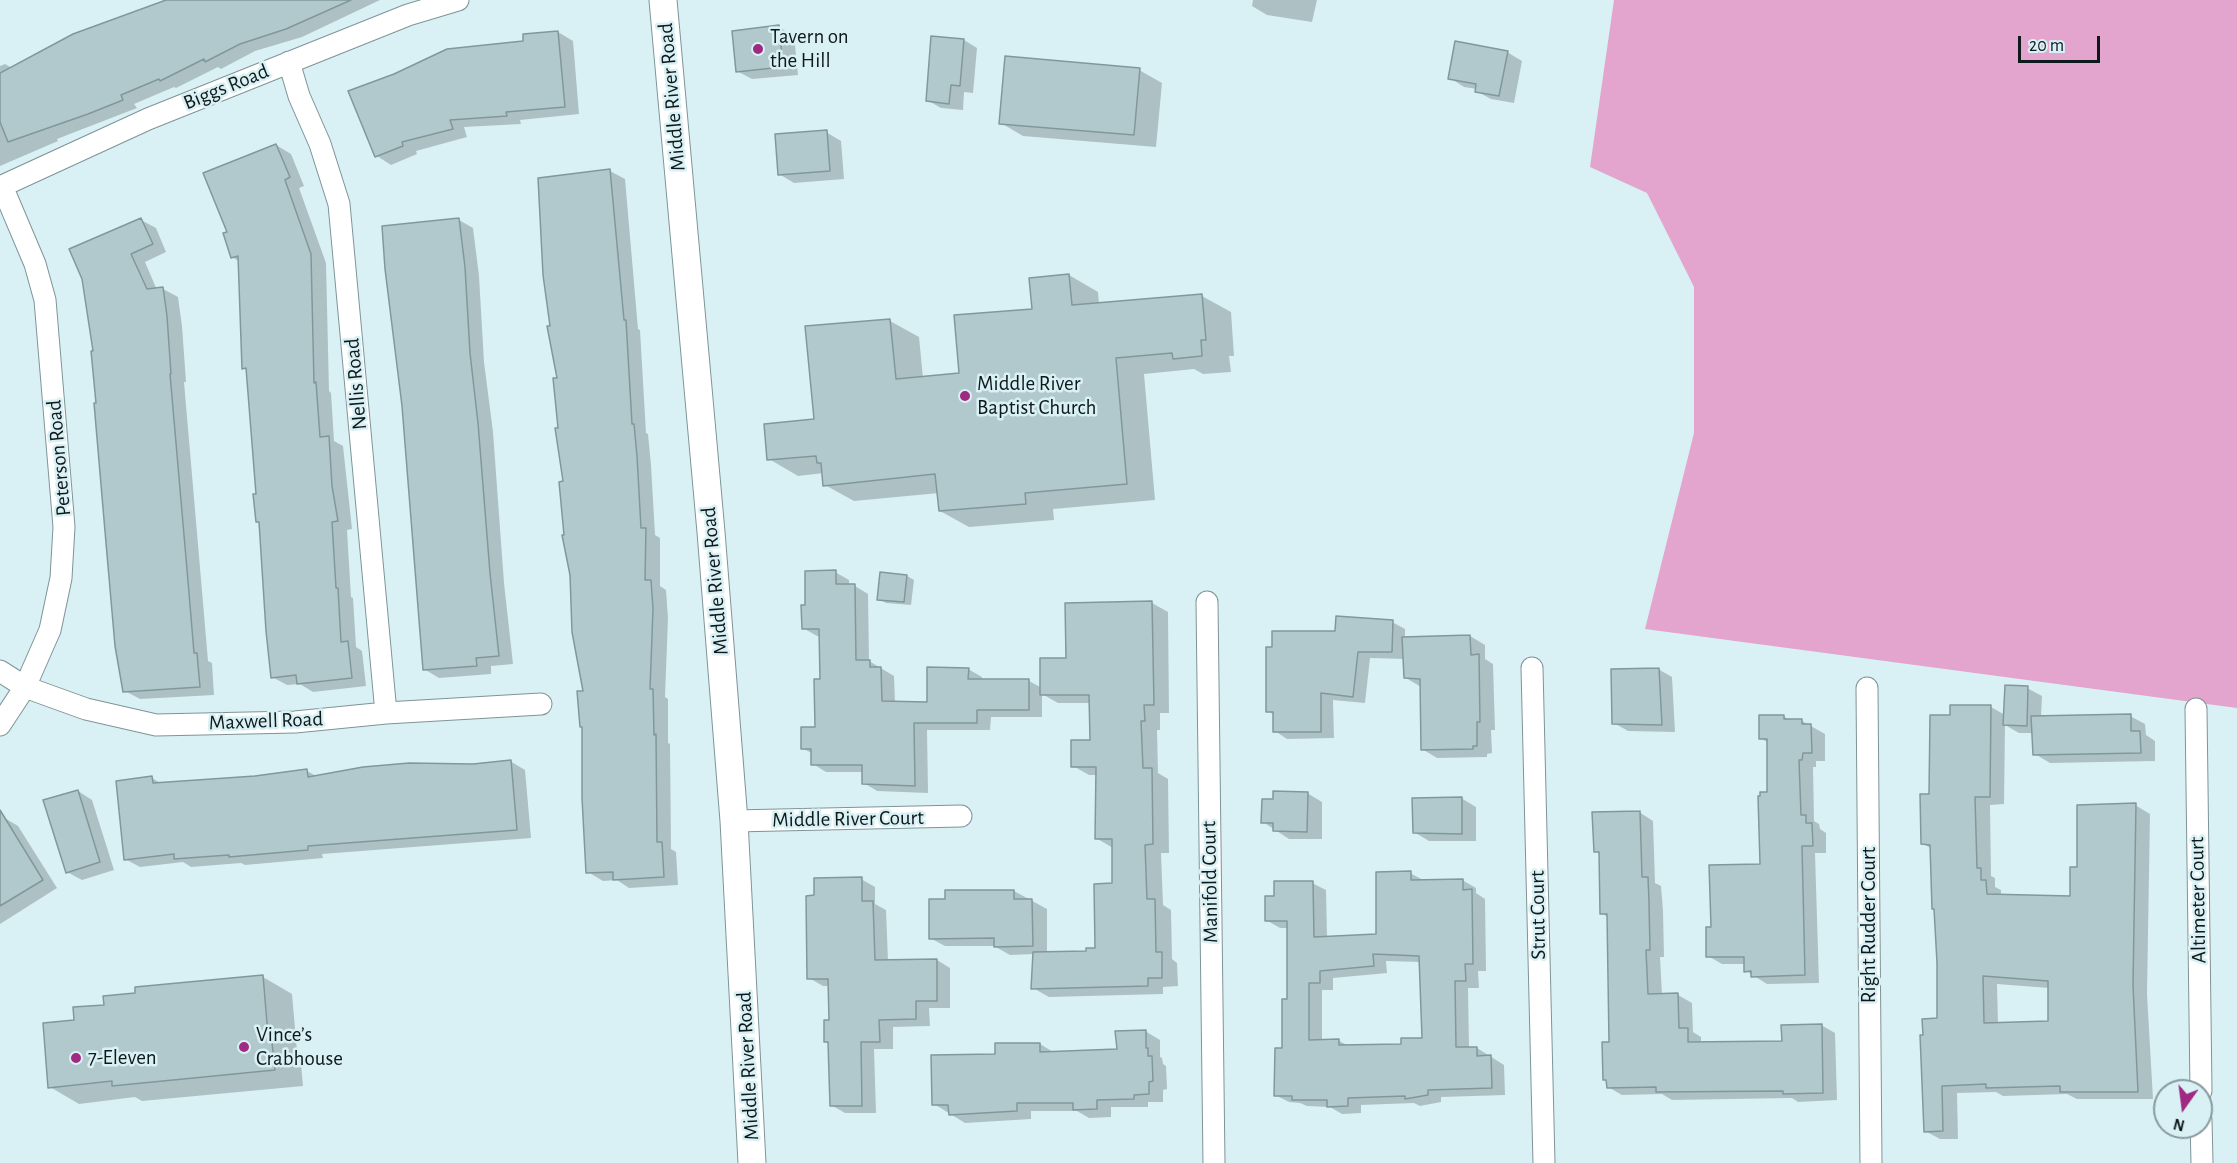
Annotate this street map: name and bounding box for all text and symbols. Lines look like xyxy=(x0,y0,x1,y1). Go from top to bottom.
street label: Middle River Road xyxy=(653,22,691,172)
place label: Tavern on the Hill xyxy=(770,24,849,74)
scale bar xyxy=(2021,24,2104,62)
text: 20 m xyxy=(2029,37,2064,55)
marker: Tavern on the Hill xyxy=(751,42,765,56)
street label: Biggs Road xyxy=(180,58,272,116)
street label: Nellis Road xyxy=(339,337,373,431)
place label: Middle River Baptist Church xyxy=(977,371,1096,421)
marker: Middle River Baptist Church xyxy=(958,389,972,403)
street label: Peterson Road xyxy=(41,399,77,517)
street label: Middle River Road xyxy=(696,506,734,656)
street label: Maxwell Road xyxy=(208,706,324,736)
street label: Middle River Court xyxy=(772,805,924,833)
street label: Manifold Court xyxy=(1196,821,1224,943)
street label: Altimeter Court xyxy=(2184,836,2212,964)
street label: Right Rudder Court xyxy=(1856,847,1882,1003)
street label: Strut Court xyxy=(1525,870,1551,960)
street label: Middle River Road xyxy=(732,991,764,1141)
place label: Vince’s Crabhouse xyxy=(256,1022,343,1072)
marker: Vince’s Crabhouse xyxy=(237,1040,251,1054)
place label: 7-Eleven xyxy=(88,1045,157,1071)
marker: 7-Eleven xyxy=(69,1051,83,1065)
north arrow xyxy=(2153,1079,2213,1139)
text: N xyxy=(2172,1115,2186,1134)

